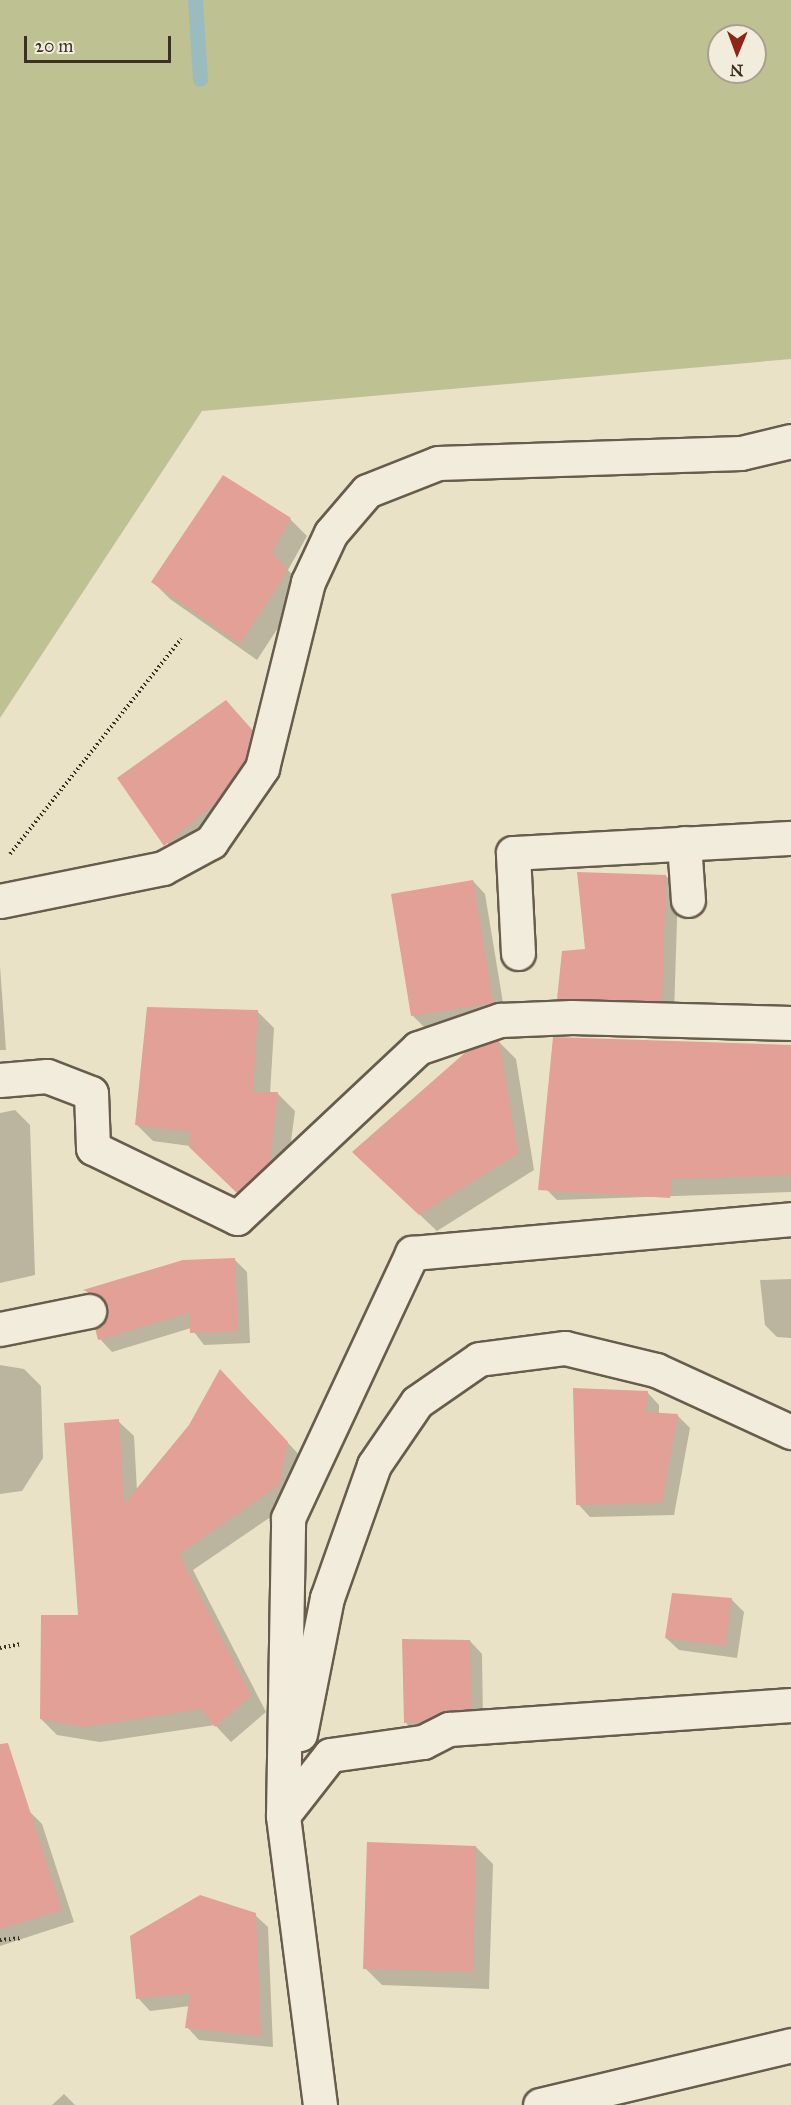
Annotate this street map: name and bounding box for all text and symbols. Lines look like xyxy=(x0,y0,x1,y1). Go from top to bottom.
scale bar xyxy=(27,24,174,62)
north arrow xyxy=(707,24,767,84)
text: 20 m xyxy=(35,35,73,57)
text: N xyxy=(730,61,744,80)

